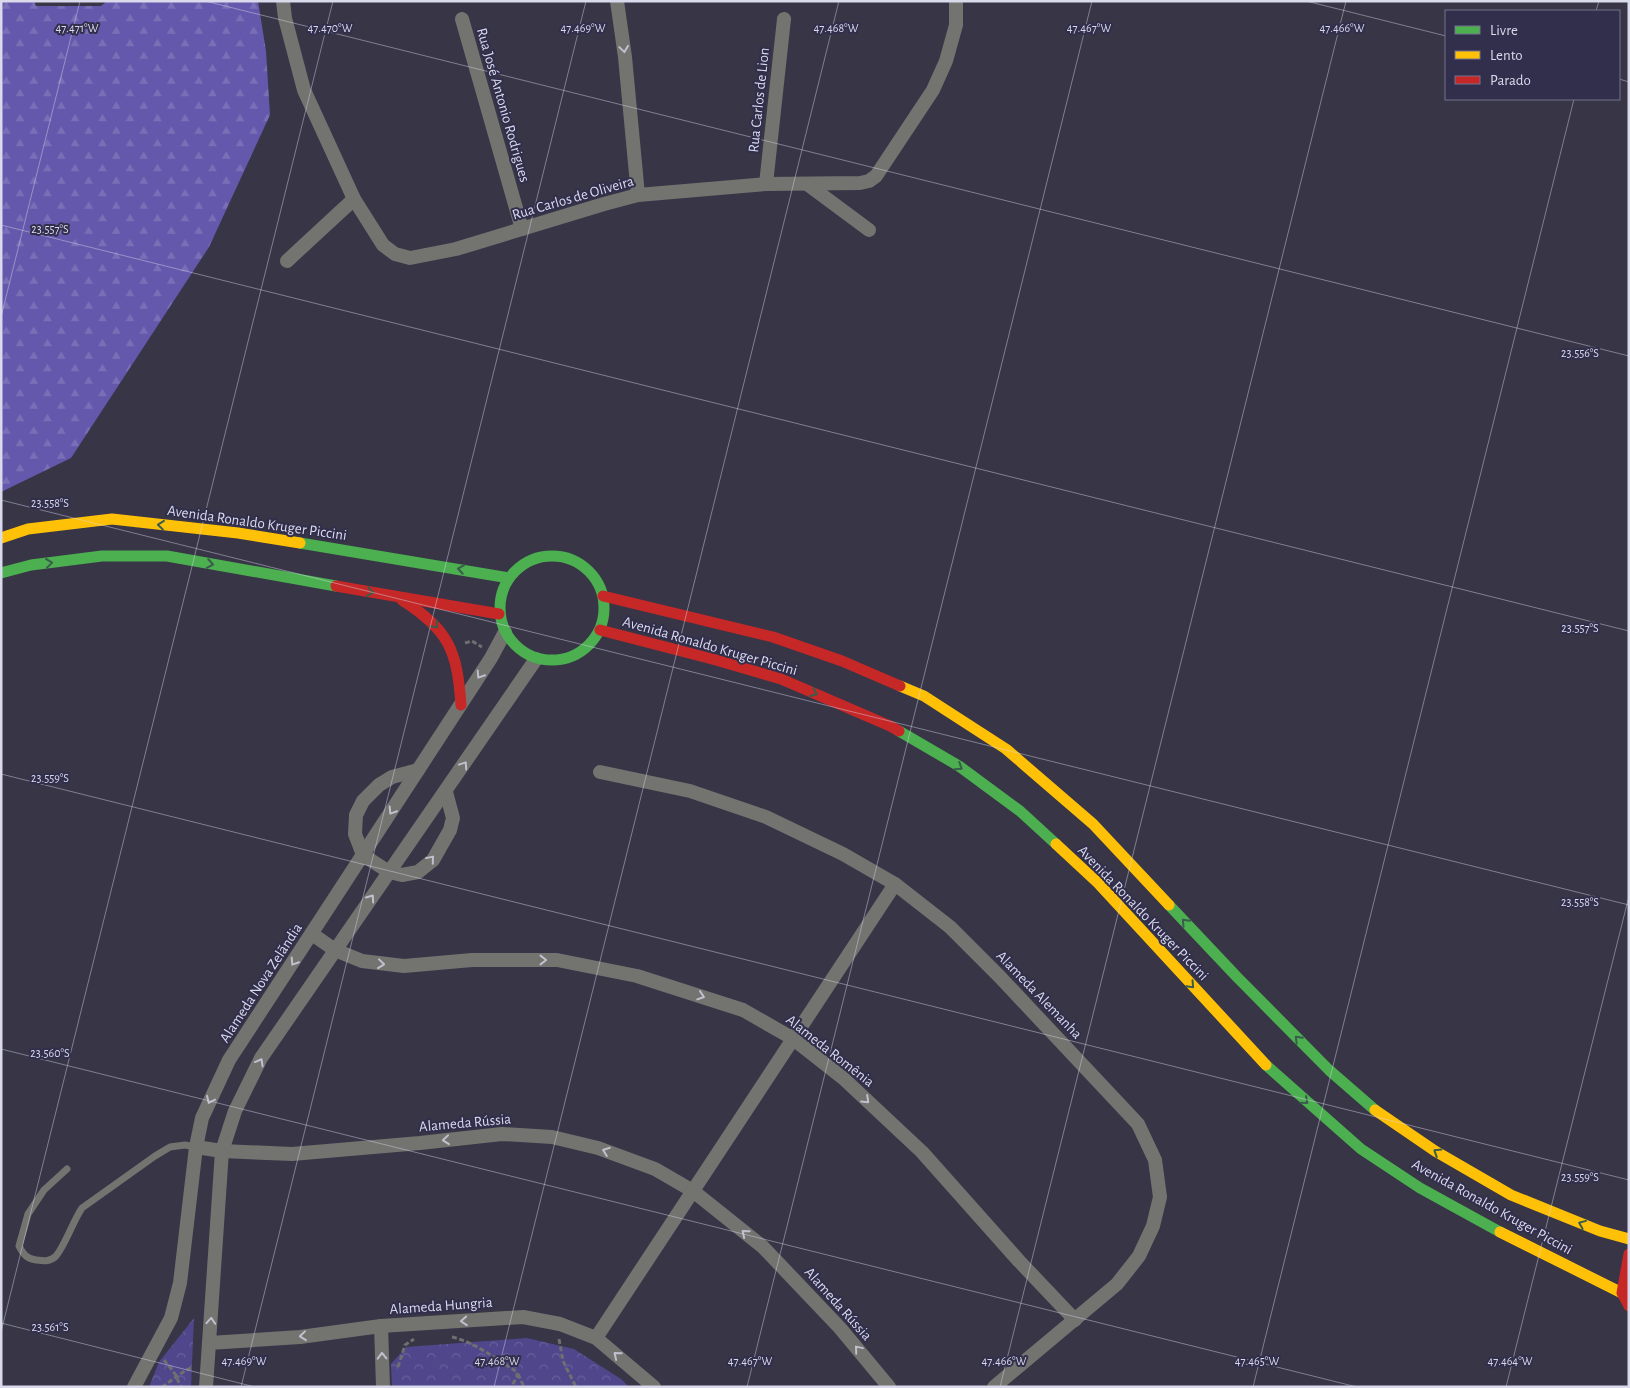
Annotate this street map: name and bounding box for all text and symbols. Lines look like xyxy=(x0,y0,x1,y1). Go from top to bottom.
legend xyxy=(1445,10,1620,100)
text: 47.471°W xyxy=(56,22,99,34)
text: 47.470°W xyxy=(307,22,353,34)
text: 47.469°W xyxy=(561,22,606,34)
text: 47.468°W xyxy=(813,22,859,34)
text: 47.467°W xyxy=(1067,22,1111,34)
text: 47.466°W xyxy=(1320,22,1365,34)
text: Livre xyxy=(1490,23,1518,38)
street label: Rua José Antonio Rodrigues xyxy=(474,26,532,184)
one-way arrow xyxy=(618,46,629,54)
street label: Rua Carlos de Lion xyxy=(746,47,772,153)
text: Lento xyxy=(1490,48,1523,63)
text: Parado xyxy=(1490,73,1531,88)
street label: Rua Carlos de Oliveira xyxy=(510,173,636,223)
text: 23.557°S xyxy=(31,223,69,235)
text: 23.556°S xyxy=(1561,347,1599,359)
text: 23.558°S xyxy=(31,497,69,509)
street label: Avenida Ronaldo Kruger Piccini xyxy=(166,503,348,543)
one-way arrow xyxy=(157,520,165,531)
one-way arrow xyxy=(44,558,53,568)
one-way arrow xyxy=(206,559,214,569)
one-way arrow xyxy=(456,565,465,575)
one-way arrow xyxy=(366,587,375,597)
street label: Avenida Ronaldo Kruger Piccini xyxy=(621,614,799,678)
one-way arrow xyxy=(429,619,438,628)
text: 23.557°S xyxy=(1561,622,1599,634)
one-way arrow xyxy=(477,669,487,678)
one-way arrow xyxy=(809,687,818,698)
one-way arrow xyxy=(953,760,962,770)
one-way arrow xyxy=(458,761,467,771)
text: 23.559°S xyxy=(31,772,69,784)
one-way arrow xyxy=(389,805,398,815)
street label: Avenida Ronaldo Kruger Piccini xyxy=(1075,843,1211,983)
one-way arrow xyxy=(426,856,434,865)
one-way arrow xyxy=(365,894,374,904)
text: 23.558°S xyxy=(1561,896,1599,908)
one-way arrow xyxy=(1182,918,1191,927)
street label: Alameda Nova Zelãndia xyxy=(217,921,305,1045)
street label: Alameda Alemanha xyxy=(993,948,1085,1042)
one-way arrow xyxy=(540,955,547,965)
one-way arrow xyxy=(291,956,300,966)
one-way arrow xyxy=(377,958,385,969)
one-way arrow xyxy=(1185,979,1194,988)
one-way arrow xyxy=(696,990,705,1000)
street label: Alameda Romênia xyxy=(783,1012,877,1090)
one-way arrow xyxy=(1295,1035,1304,1044)
text: 23.560°S xyxy=(30,1047,70,1059)
one-way arrow xyxy=(254,1058,264,1067)
one-way arrow xyxy=(861,1094,870,1103)
one-way arrow xyxy=(206,1095,216,1104)
one-way arrow xyxy=(1300,1095,1309,1104)
street label: Alameda Rússia xyxy=(418,1111,512,1135)
one-way arrow xyxy=(442,1135,450,1146)
one-way arrow xyxy=(602,1147,611,1157)
one-way arrow xyxy=(1434,1148,1443,1158)
street label: Avenida Ronaldo Kruger Piccini xyxy=(1409,1157,1575,1257)
text: 23.559°S xyxy=(1561,1171,1599,1183)
one-way arrow xyxy=(1579,1219,1587,1229)
one-way arrow xyxy=(742,1230,751,1238)
street label: Alameda Rússia xyxy=(801,1265,875,1343)
street label: Alameda Hungria xyxy=(389,1295,493,1317)
one-way arrow xyxy=(460,1315,468,1326)
one-way arrow xyxy=(205,1316,216,1324)
text: 23.561°S xyxy=(31,1321,69,1333)
one-way arrow xyxy=(298,1330,306,1341)
one-way arrow xyxy=(854,1346,863,1355)
one-way arrow xyxy=(377,1352,387,1360)
one-way arrow xyxy=(614,1352,623,1361)
text: 47.469°W xyxy=(222,1355,267,1367)
text: 47.468°W xyxy=(474,1355,520,1367)
text: 47.467°W xyxy=(728,1355,772,1367)
text: 47.466°W xyxy=(982,1355,1027,1367)
text: 47.465°W xyxy=(1235,1355,1279,1367)
text: 47.464°W xyxy=(1487,1355,1533,1367)

